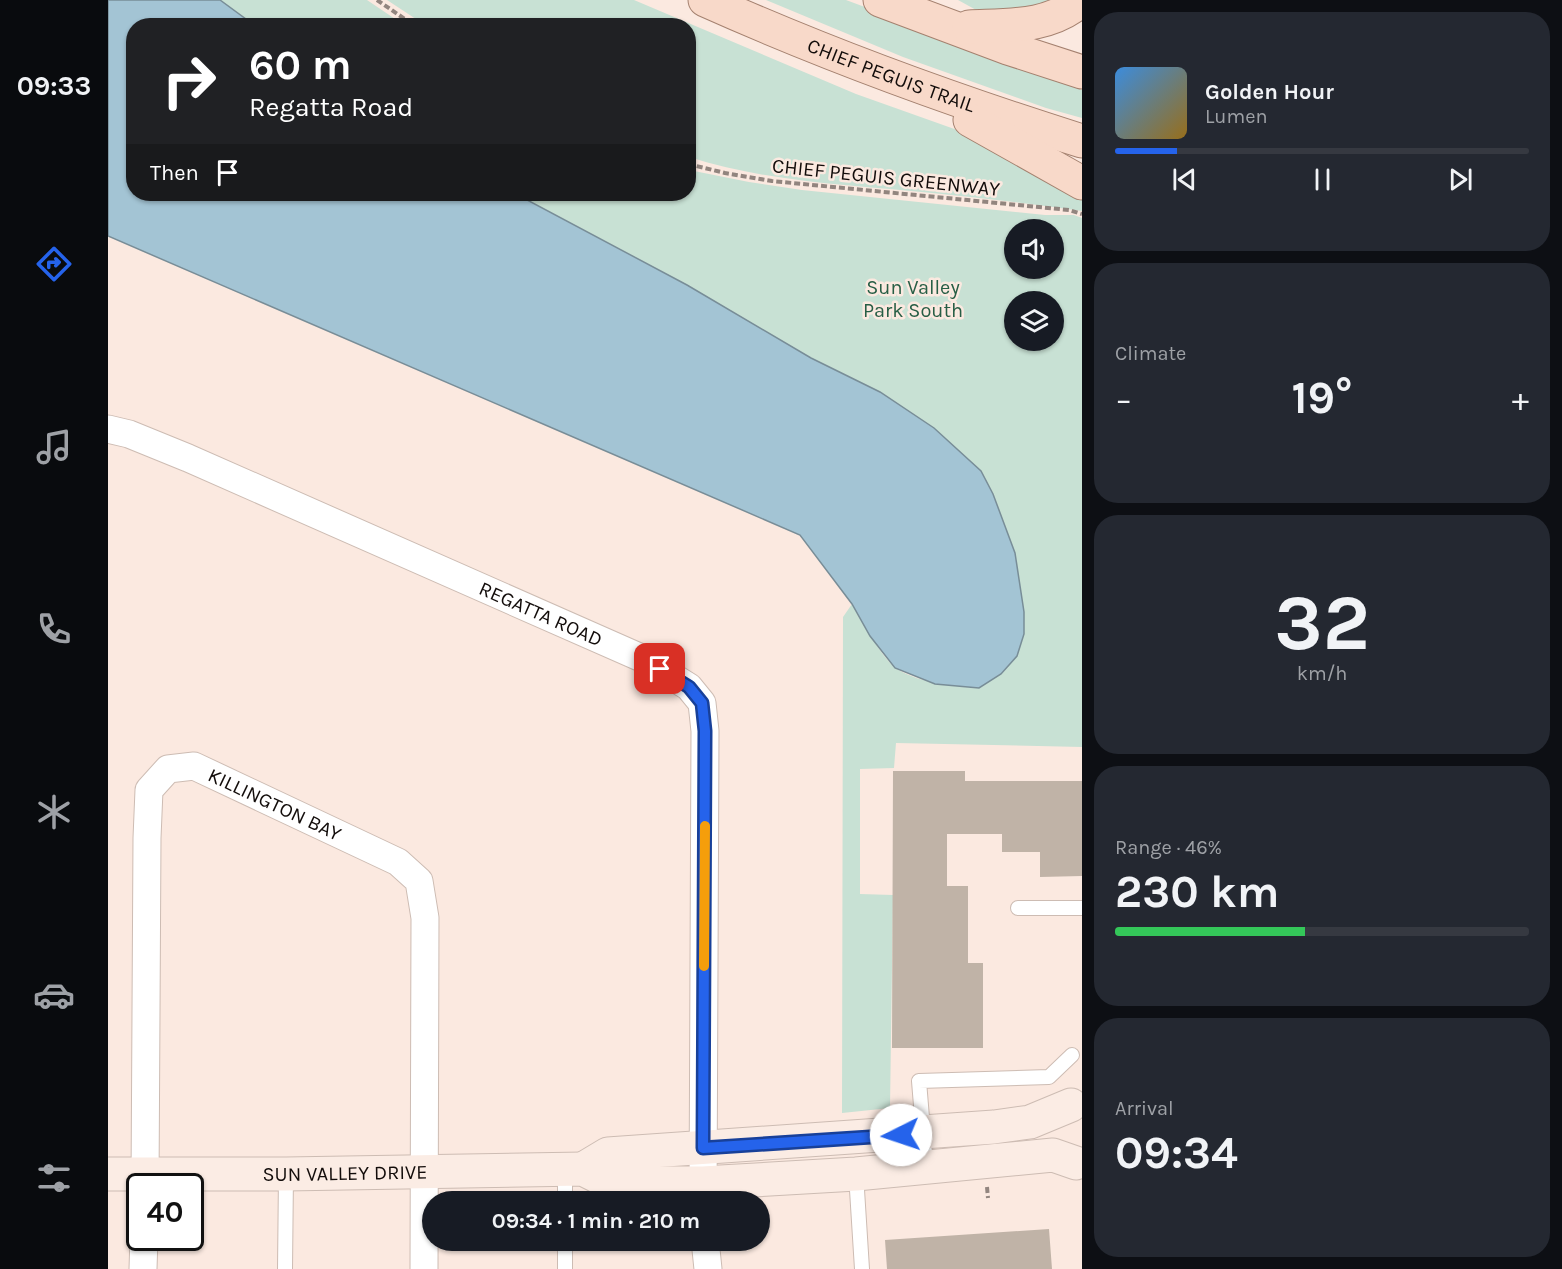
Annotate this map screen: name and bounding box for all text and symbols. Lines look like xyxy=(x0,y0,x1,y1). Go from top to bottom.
street label: CHIEF PEGUIS TRAIL xyxy=(804,34,979,117)
text: 60 m xyxy=(249,40,352,90)
icon: right xyxy=(150,42,228,120)
text: 09:33 xyxy=(17,70,91,102)
text: Golden Hour xyxy=(1205,79,1334,105)
text: Regatta Road xyxy=(249,91,413,123)
text: Lumen xyxy=(1205,105,1268,128)
street label: CHIEF PEGUIS GREENWAY xyxy=(771,154,1001,201)
icon: arrive xyxy=(211,156,244,189)
text: Then xyxy=(150,160,199,186)
icon: previous xyxy=(1168,163,1201,196)
icon: pause xyxy=(1306,163,1339,196)
icon: next xyxy=(1444,163,1477,196)
map controls xyxy=(1004,219,1064,351)
button: sound xyxy=(1004,219,1064,279)
icon: directions xyxy=(33,243,75,285)
park label: Sun Valley Park South xyxy=(863,276,963,322)
button: layers xyxy=(1004,291,1064,351)
text: Climate xyxy=(1115,342,1186,365)
text: 19° xyxy=(1292,372,1352,424)
text: − xyxy=(1115,380,1132,418)
text: + xyxy=(1512,380,1529,418)
icon: music xyxy=(33,426,75,468)
street label: REGATTA ROAD xyxy=(476,577,606,651)
text: 32 xyxy=(1274,577,1370,669)
icon: phone xyxy=(33,608,75,650)
pin xyxy=(634,643,685,694)
icon: arrive xyxy=(643,652,676,685)
text: km/h xyxy=(1297,662,1347,685)
street label: KILLINGTON BAY xyxy=(204,763,345,846)
icon: climate xyxy=(33,791,75,833)
text: Range · 46% xyxy=(1115,836,1222,859)
text: 230 km xyxy=(1115,866,1279,918)
icon: car xyxy=(33,974,75,1016)
text: Arrival xyxy=(1115,1097,1174,1120)
position arrow xyxy=(869,1103,933,1167)
text: 09:34 xyxy=(1115,1127,1238,1179)
icon: filters xyxy=(33,1157,75,1199)
street label: SUN VALLEY DRIVE xyxy=(263,1161,428,1186)
speed limit sign: 40 xyxy=(126,1173,204,1251)
text: 09:34 · 1 min · 210 m xyxy=(492,1208,700,1234)

